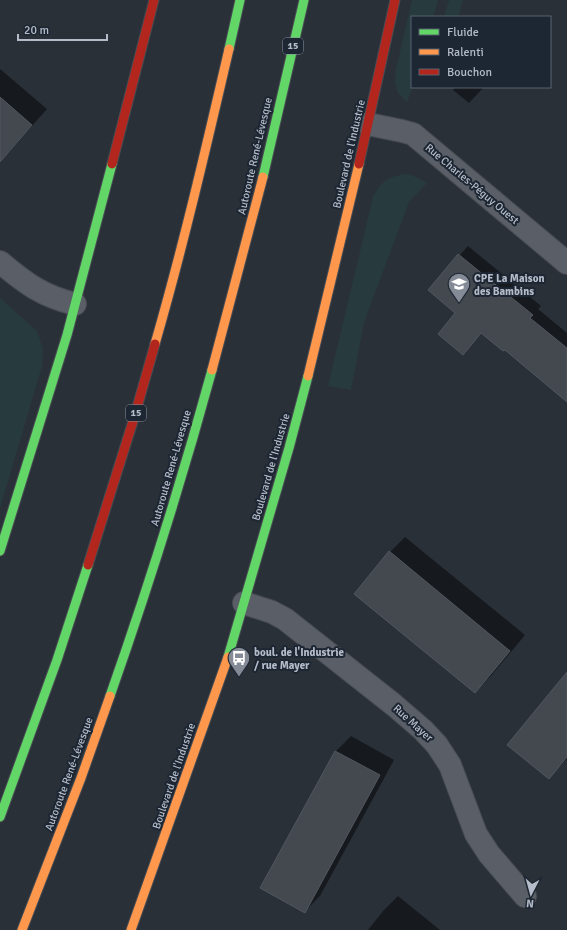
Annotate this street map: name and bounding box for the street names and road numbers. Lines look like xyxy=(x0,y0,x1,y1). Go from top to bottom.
road number: 15 xyxy=(283,38,303,54)
street label: Autoroute René-Lévesque xyxy=(235,96,275,216)
street label: Boulevard de l'Industrie xyxy=(330,98,368,210)
street label: Rue Charles-Péguy Ouest xyxy=(423,141,522,227)
road number: 15 xyxy=(126,405,146,421)
street label: Autoroute René-Lévesque xyxy=(148,409,194,527)
street label: Boulevard de l'Industrie xyxy=(249,412,293,522)
street label: Rue Mayer xyxy=(390,702,436,744)
street label: Autoroute René-Lévesque xyxy=(42,715,96,833)
street label: Boulevard de l'Industrie xyxy=(150,721,198,831)

